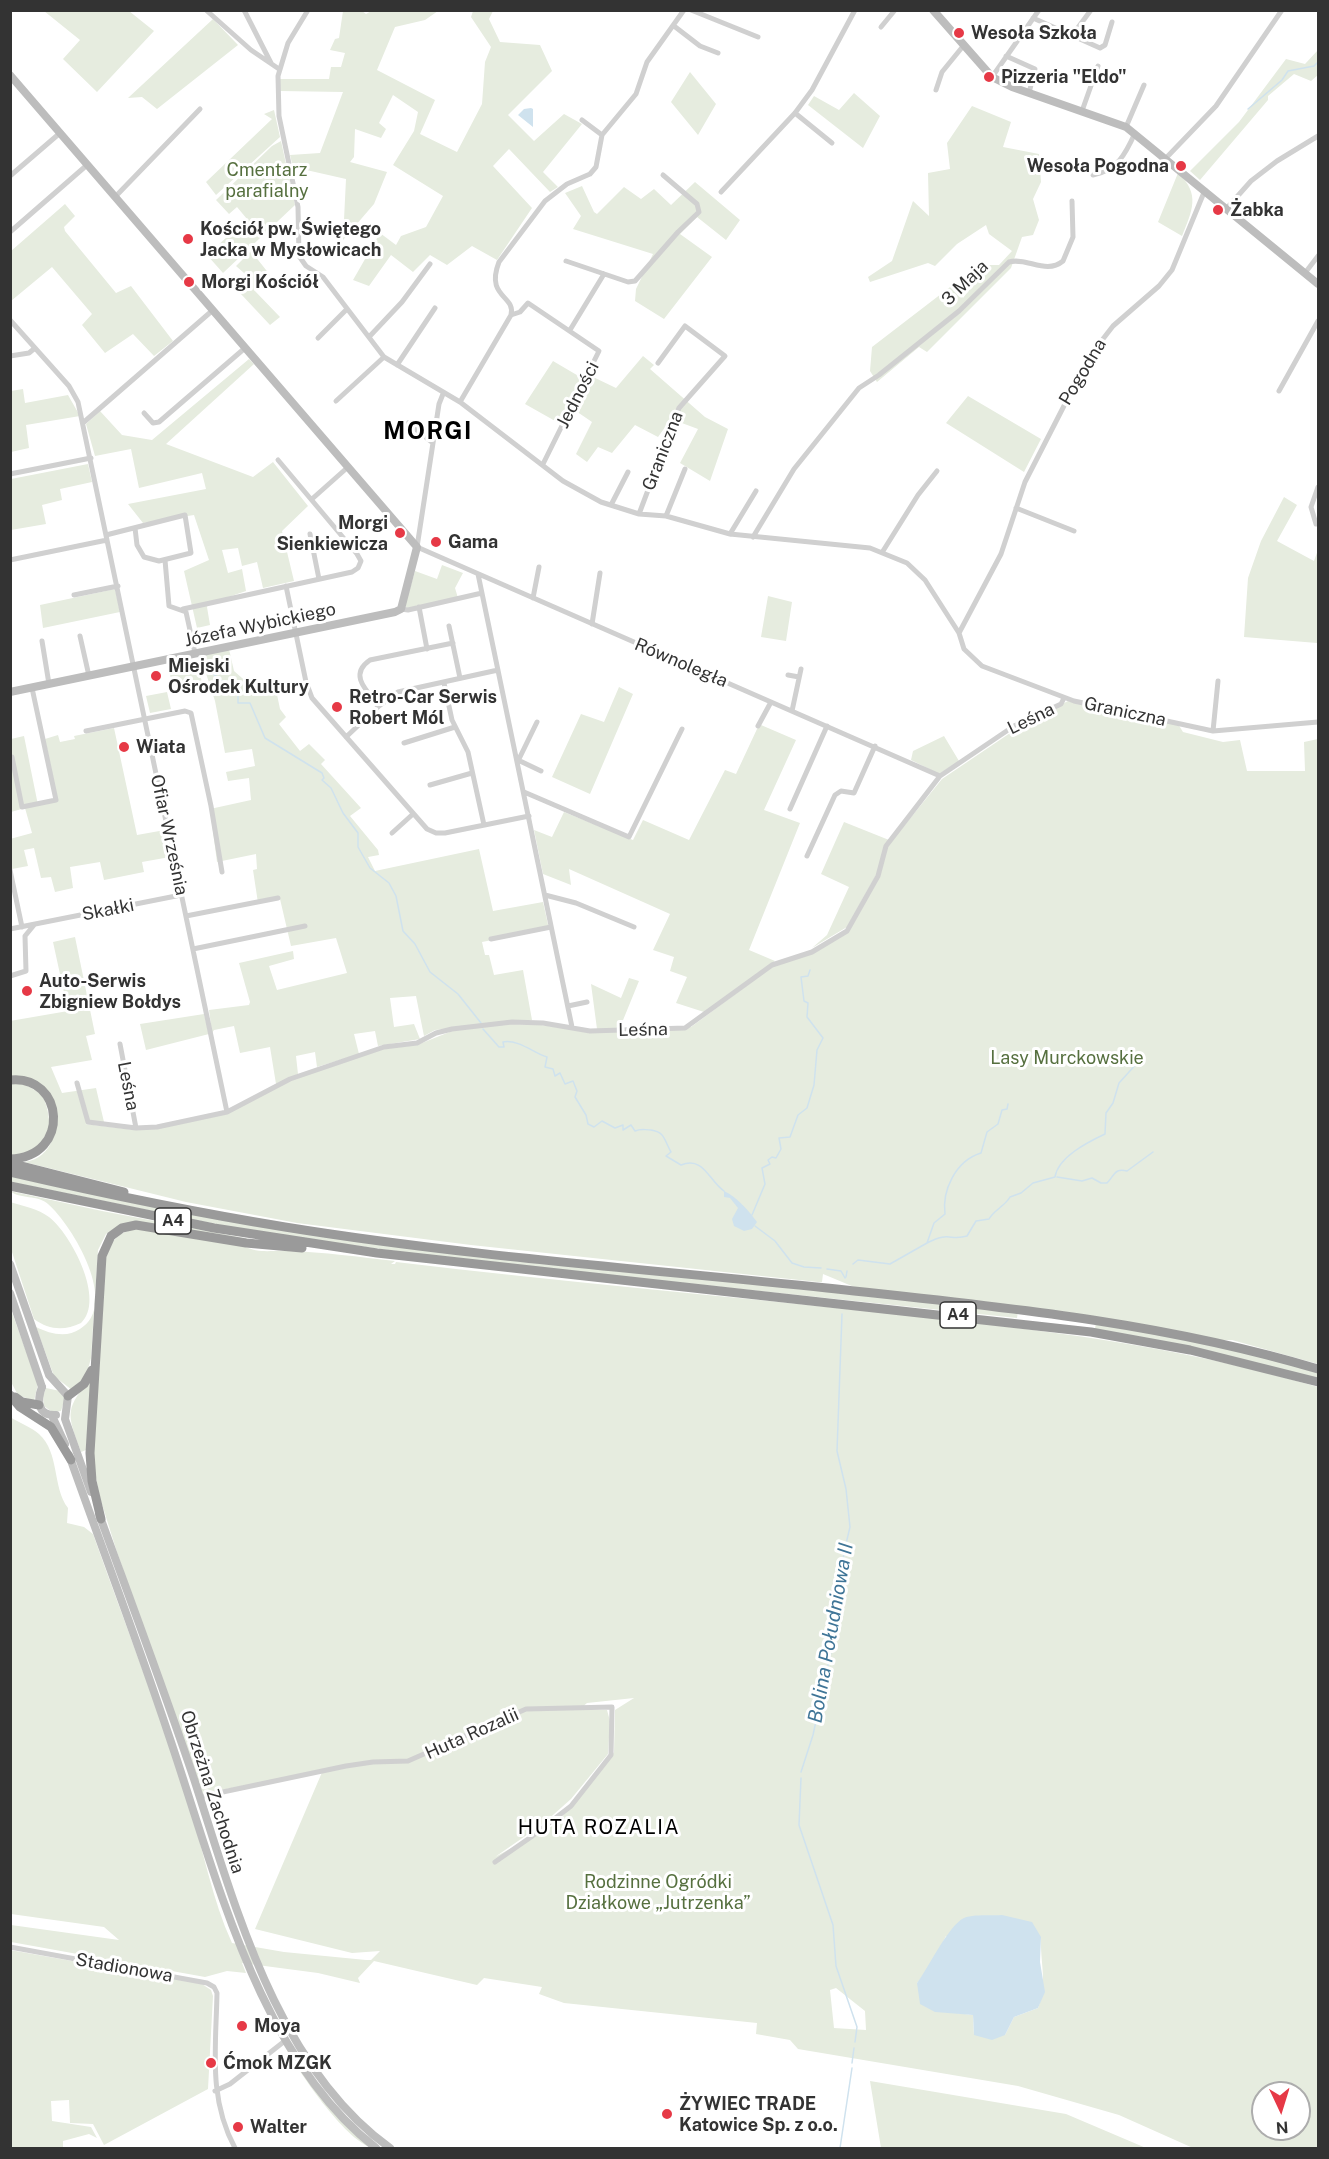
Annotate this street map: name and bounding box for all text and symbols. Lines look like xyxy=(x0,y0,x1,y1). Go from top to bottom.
place label: Wesoła Szkoła xyxy=(971,22,1097,44)
marker: Wesoła Szkoła xyxy=(952,26,966,40)
place label: Pizzeria "Eldo" xyxy=(1001,66,1127,88)
marker: Pizzeria "Eldo" xyxy=(982,70,996,84)
place label: Wesoła Pogodna xyxy=(1027,155,1169,177)
park label: Cmentarz parafialny xyxy=(225,159,309,201)
marker: Wesoła Pogodna xyxy=(1174,159,1188,173)
place label: Żabka xyxy=(1230,199,1284,221)
marker: Żabka xyxy=(1211,203,1225,217)
place label: Kościół pw. Świętego Jacka w Mysłowicach xyxy=(200,218,381,260)
marker: Kościół pw. Świętego Jacka w Mysłowicach xyxy=(181,232,195,246)
street label: 3 Maja xyxy=(937,256,993,310)
place label: Morgi Kościół xyxy=(201,271,319,293)
marker: Morgi Kościół xyxy=(182,275,196,289)
street label: Pogodna xyxy=(1055,335,1111,409)
street label: Jedności xyxy=(552,358,604,432)
street label: Graniczna xyxy=(638,408,688,494)
district label: MORGI xyxy=(383,418,473,446)
place label: Morgi Sienkiewicza xyxy=(276,512,388,554)
marker: Morgi Sienkiewicza xyxy=(393,526,407,540)
place label: Gama xyxy=(448,531,498,553)
marker: Gama xyxy=(429,535,443,549)
street label: Józefa Wybickiego xyxy=(182,598,338,652)
street label: Równoległa xyxy=(631,634,731,692)
place label: Miejski Ośrodek Kultury xyxy=(168,655,309,698)
marker: Miejski Ośrodek Kultury xyxy=(149,669,163,683)
place label: Retro-Car Serwis Robert Mól xyxy=(349,686,497,728)
street label: Graniczna xyxy=(1082,693,1168,731)
street label: Leśna xyxy=(1004,698,1058,740)
marker: Retro-Car Serwis Robert Mól xyxy=(330,700,344,714)
place label: Wiata xyxy=(136,736,186,758)
marker: Wiata xyxy=(117,740,131,754)
street label: Ofiar Września xyxy=(146,773,192,897)
street label: Skałki xyxy=(80,894,136,926)
place label: Auto-Serwis Zbigniew Bołdys xyxy=(39,970,181,1012)
marker: Auto-Serwis Zbigniew Bołdys xyxy=(20,984,34,998)
street label: Leśna xyxy=(618,1019,668,1041)
park label: Lasy Murckowskie xyxy=(990,1047,1144,1069)
street label: Leśna xyxy=(113,1060,143,1112)
road number: A4 xyxy=(155,1208,191,1234)
road number: A4 xyxy=(940,1302,976,1328)
water label: Bolina Południowa II xyxy=(803,1541,859,1725)
street label: Huta Rozalii xyxy=(422,1704,522,1764)
street label: Obrzeżna Zachodnia xyxy=(175,1708,249,1876)
district label: HUTA ROZALIA xyxy=(518,1816,680,1840)
park label: Rodzinne Ogródki Działkowe „Jutrzenka” xyxy=(565,1871,751,1914)
street label: Stadionowa xyxy=(74,1949,174,1987)
place label: Moya xyxy=(254,2015,300,2037)
marker: Moya xyxy=(235,2019,249,2033)
place label: Ćmok MZGK xyxy=(223,2052,332,2074)
marker: Ćmok MZGK xyxy=(204,2056,218,2070)
north arrow xyxy=(1251,2081,1311,2141)
place label: ŻYWIEC TRADE Katowice Sp. z o.o. xyxy=(679,2093,838,2136)
marker: ŻYWIEC TRADE Katowice Sp. z o.o. xyxy=(660,2107,674,2121)
place label: Walter xyxy=(250,2116,307,2138)
text: N xyxy=(1275,2118,1289,2137)
marker: Walter xyxy=(231,2120,245,2134)

